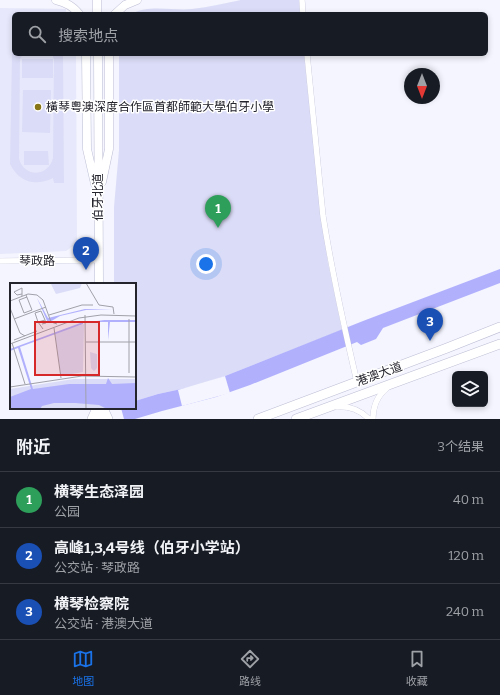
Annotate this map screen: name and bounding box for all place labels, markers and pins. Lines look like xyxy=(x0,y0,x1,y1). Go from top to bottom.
place label: 橫琴粵澳深度合作區首都師範大學伯牙小學 xyxy=(46,100,274,114)
marker: 橫琴粵澳深度合作區首都師範大學伯牙小學 xyxy=(33,102,43,112)
pin: 1 xyxy=(205,195,231,228)
pin: 2 xyxy=(73,237,99,270)
pin: 3 xyxy=(417,308,443,341)

